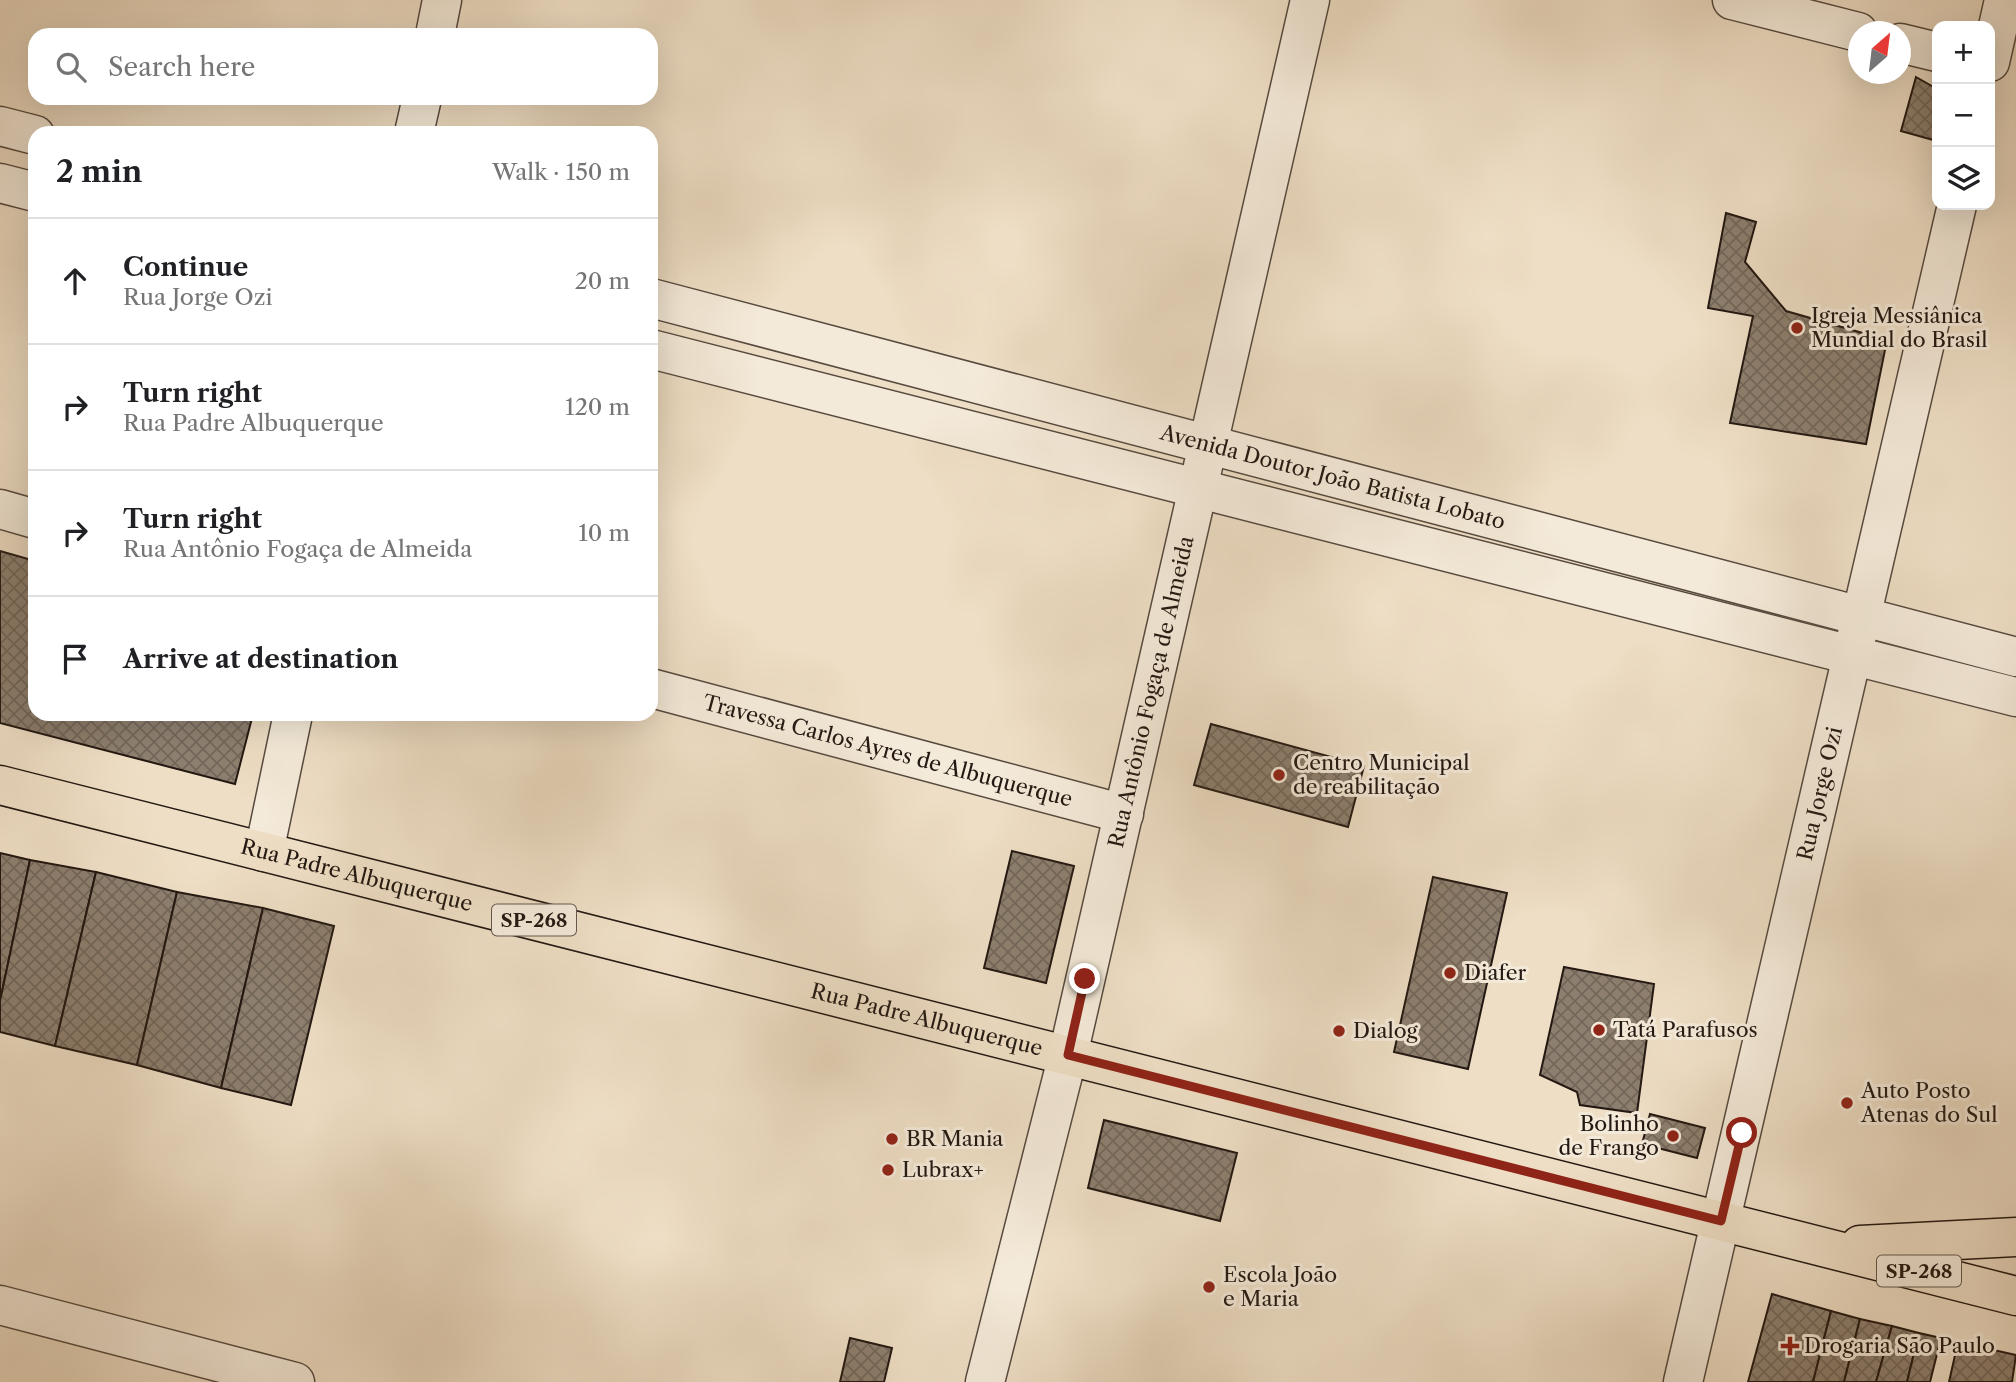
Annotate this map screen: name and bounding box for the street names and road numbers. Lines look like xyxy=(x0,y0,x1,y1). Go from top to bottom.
street label: Avenida Doutor João Batista Lobato xyxy=(1157,419,1508,534)
street label: Rua Antônio Fogaça de Almeida xyxy=(1103,532,1199,850)
street label: Travessa Carlos Ayres de Albuquerque xyxy=(700,689,1075,812)
street label: Rua Jorge Ozi xyxy=(1792,724,1847,863)
street label: Rua Padre Albuquerque xyxy=(238,834,475,916)
road number: SP-268 xyxy=(492,904,576,936)
street label: Rua Padre Albuquerque xyxy=(808,978,1045,1061)
road number: SP-268 xyxy=(1877,1256,1961,1287)

